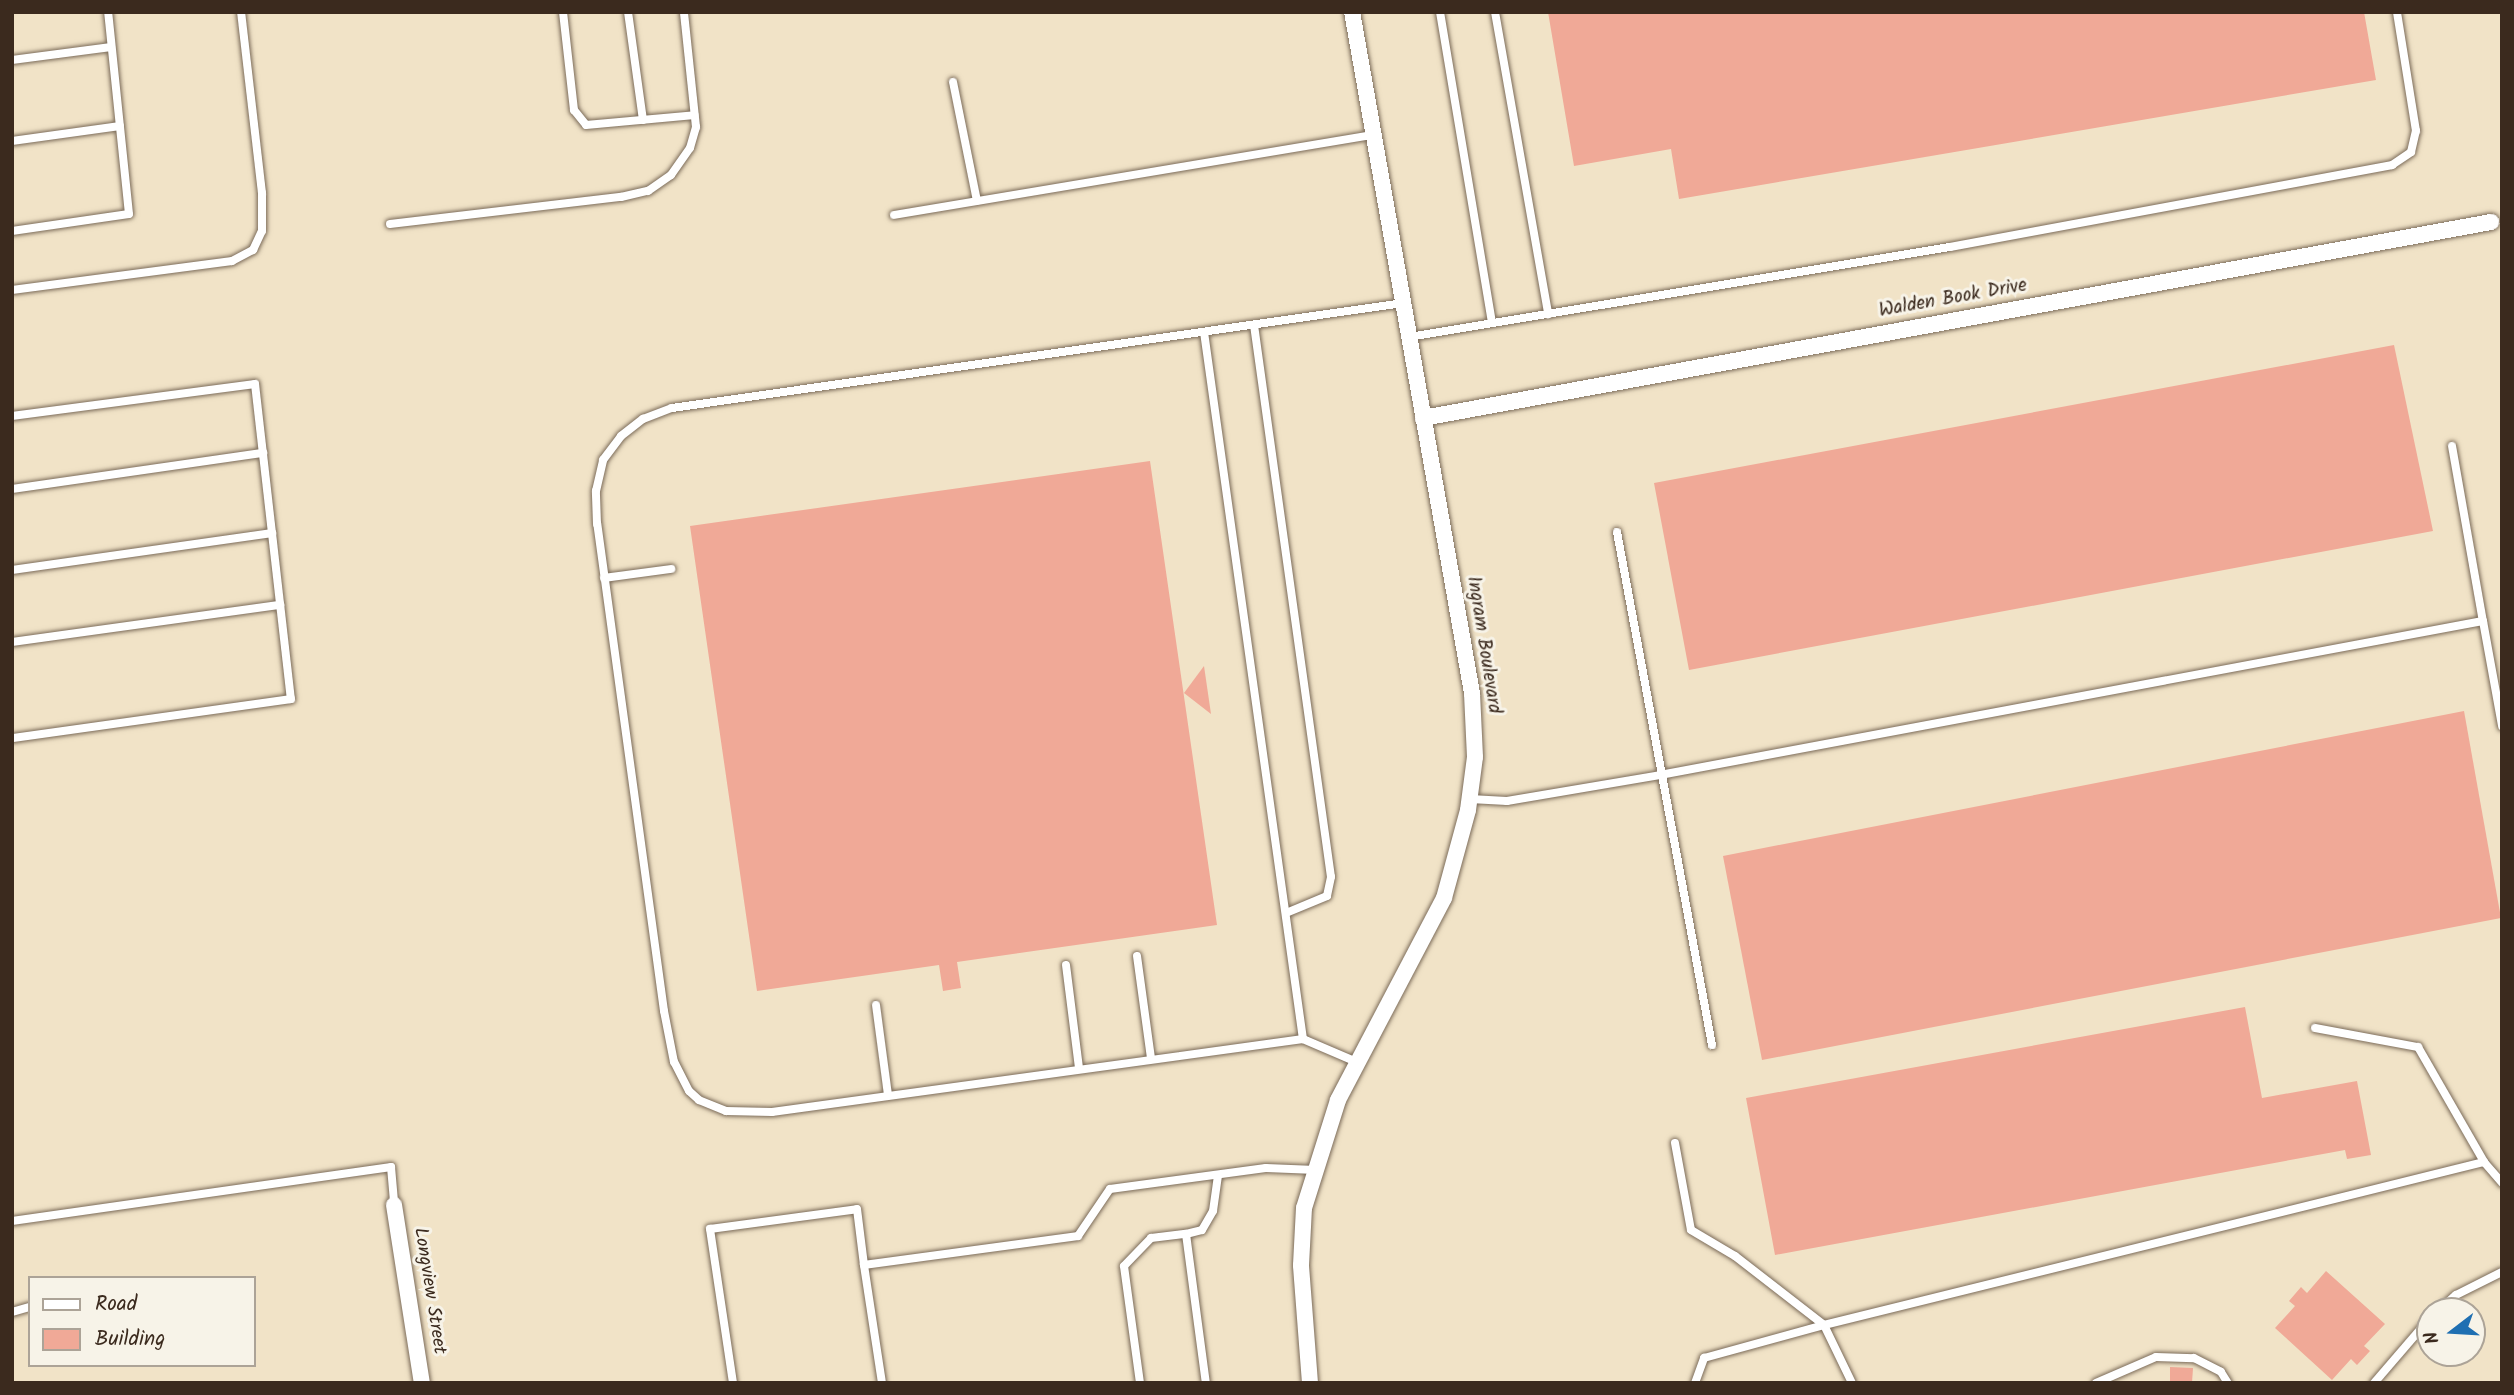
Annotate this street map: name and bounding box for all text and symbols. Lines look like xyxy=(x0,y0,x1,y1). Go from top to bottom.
street label: Walden Book Drive xyxy=(1877,275,2029,323)
street label: Ingram Boulevard xyxy=(1461,575,1505,715)
street label: Longview Street xyxy=(408,1226,450,1356)
legend xyxy=(28,1276,256,1367)
text: Road xyxy=(95,1288,137,1321)
north arrow xyxy=(2416,1297,2486,1367)
text: Building xyxy=(95,1323,165,1356)
text: N xyxy=(2417,1327,2449,1348)

